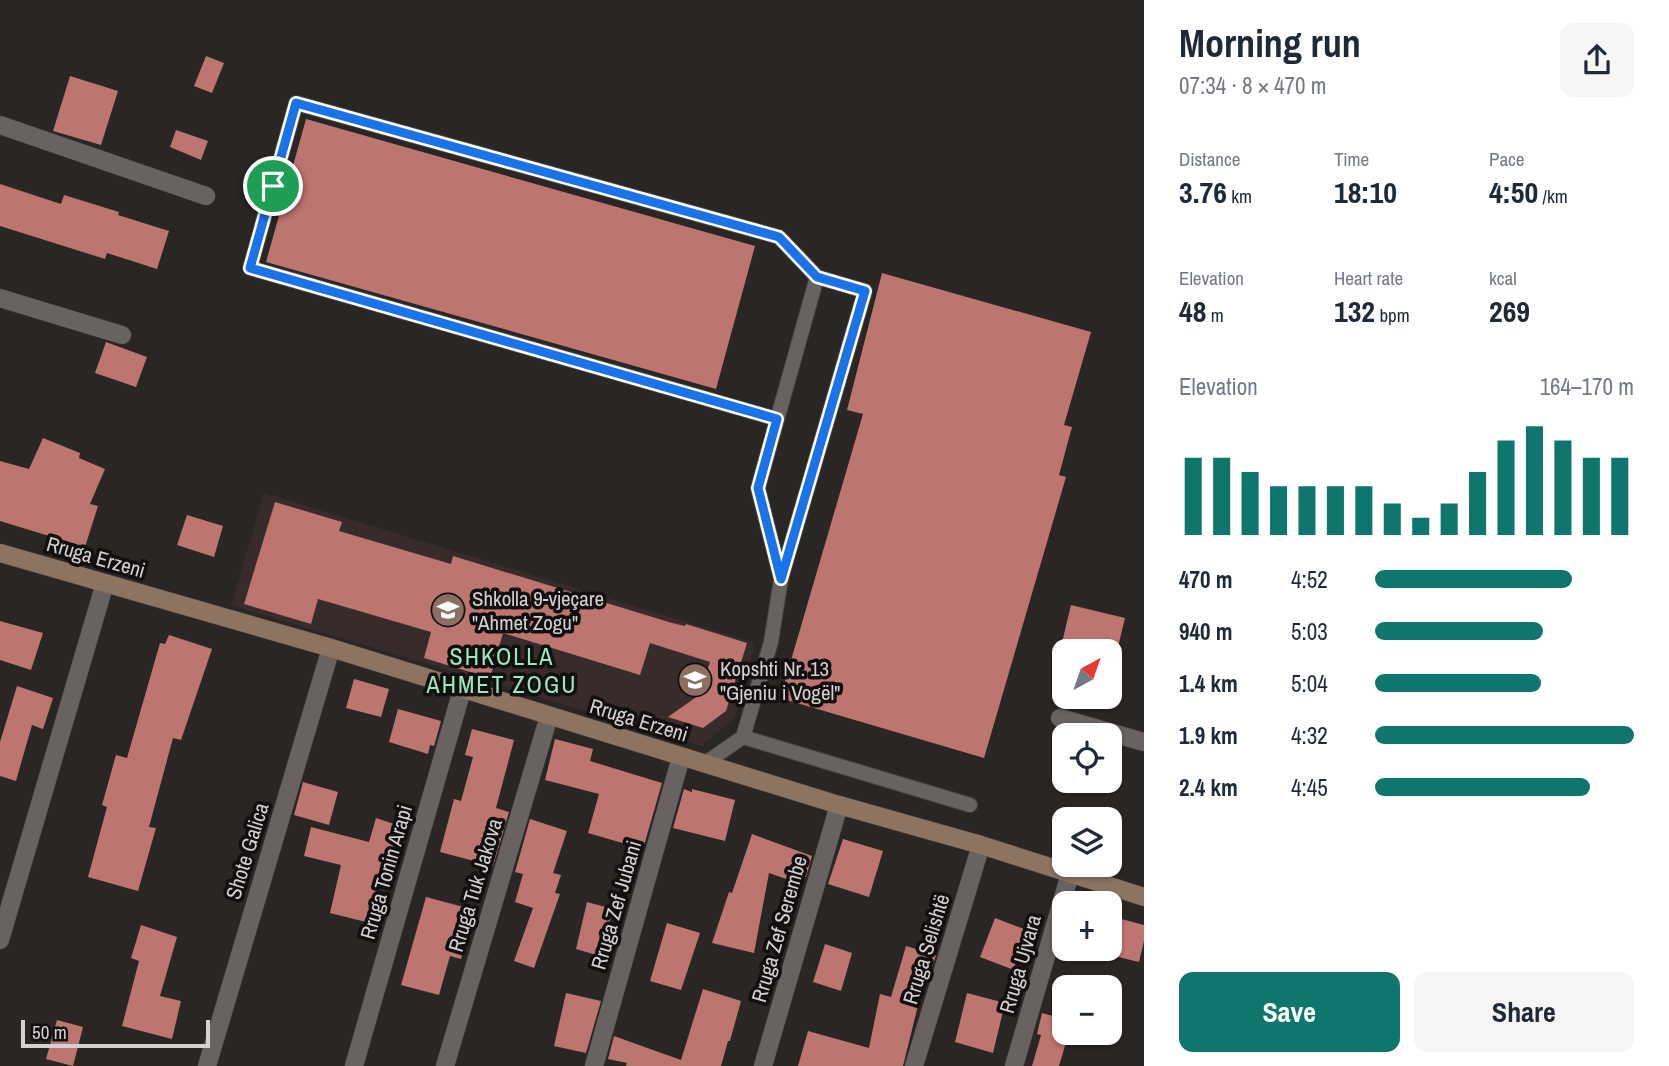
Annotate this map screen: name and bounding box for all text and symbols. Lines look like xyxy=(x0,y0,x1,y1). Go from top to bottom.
text: Morning run xyxy=(1179,18,1361,69)
button: share xyxy=(1560,23,1634,97)
text: 07:34 · 8 × 470 m xyxy=(1179,70,1326,101)
text: Distance xyxy=(1179,146,1240,172)
text: Time xyxy=(1334,146,1369,172)
text: Pace xyxy=(1489,146,1525,172)
pin xyxy=(243,156,303,216)
icon: arrive xyxy=(254,167,292,205)
text: 3.76 xyxy=(1179,172,1227,212)
text: 18:10 xyxy=(1334,172,1397,212)
text: 4:50 xyxy=(1489,172,1538,212)
text: km xyxy=(1227,183,1252,209)
text: /km xyxy=(1538,183,1568,209)
text: Elevation xyxy=(1179,265,1244,291)
text: Heart rate xyxy=(1334,265,1403,291)
text: kcal xyxy=(1489,265,1517,291)
text: 48 xyxy=(1179,291,1206,331)
text: 132 xyxy=(1334,291,1375,331)
text: 269 xyxy=(1489,291,1530,331)
text: m xyxy=(1206,302,1224,328)
text: bpm xyxy=(1375,302,1410,328)
text: Elevation xyxy=(1179,371,1258,402)
text: 164–170 m xyxy=(1540,371,1634,402)
street label: Rruga Erzeni xyxy=(43,529,149,585)
text: 470 m xyxy=(1179,564,1232,595)
text: 4:52 xyxy=(1291,564,1328,595)
place label: Shkolla 9-vjeçare "Ahmet Zogu" xyxy=(472,584,604,637)
school or university icon: Shkolla 9-vjeçare "Ahmet Zogu" xyxy=(429,591,467,629)
text: 940 m xyxy=(1179,616,1232,647)
text: 5:03 xyxy=(1291,616,1328,647)
north arrow xyxy=(1052,639,1122,709)
map controls xyxy=(1052,639,1122,1045)
district label: SHKOLLA AHMET ZOGU xyxy=(426,640,577,700)
place label: Kopshti Nr. 13 "Gjeniu i Vogël" xyxy=(720,654,840,707)
school or university icon: Kopshti Nr. 13 "Gjeniu i Vogël" xyxy=(676,661,714,699)
text: 1.4 km xyxy=(1179,668,1238,699)
text: 5:04 xyxy=(1291,668,1328,699)
street label: Rruga Erzeni xyxy=(586,691,692,749)
text: 1.9 km xyxy=(1179,720,1238,751)
text: 4:32 xyxy=(1291,720,1328,751)
button: locate xyxy=(1052,723,1122,793)
text: 2.4 km xyxy=(1179,772,1238,803)
text: 4:45 xyxy=(1291,772,1328,803)
street label: Shote Galica xyxy=(219,799,276,903)
street label: Rruga Tonin Arapi xyxy=(353,801,419,943)
button: layers xyxy=(1052,807,1122,877)
street label: Rruga Tuk Jakova xyxy=(441,814,509,955)
street label: Rruga Zef Jubani xyxy=(584,837,648,973)
street label: Rruga Zef Serembe xyxy=(744,852,814,1006)
street label: Rruga Selishtë xyxy=(895,890,957,1008)
button: + xyxy=(1052,891,1122,961)
street label: Rruga Ujvara xyxy=(992,911,1048,1017)
button: Save xyxy=(1179,972,1400,1052)
button: Share xyxy=(1414,972,1634,1052)
button: − xyxy=(1052,975,1122,1045)
scale bar xyxy=(21,1017,210,1049)
text: 50 m xyxy=(32,1019,67,1045)

